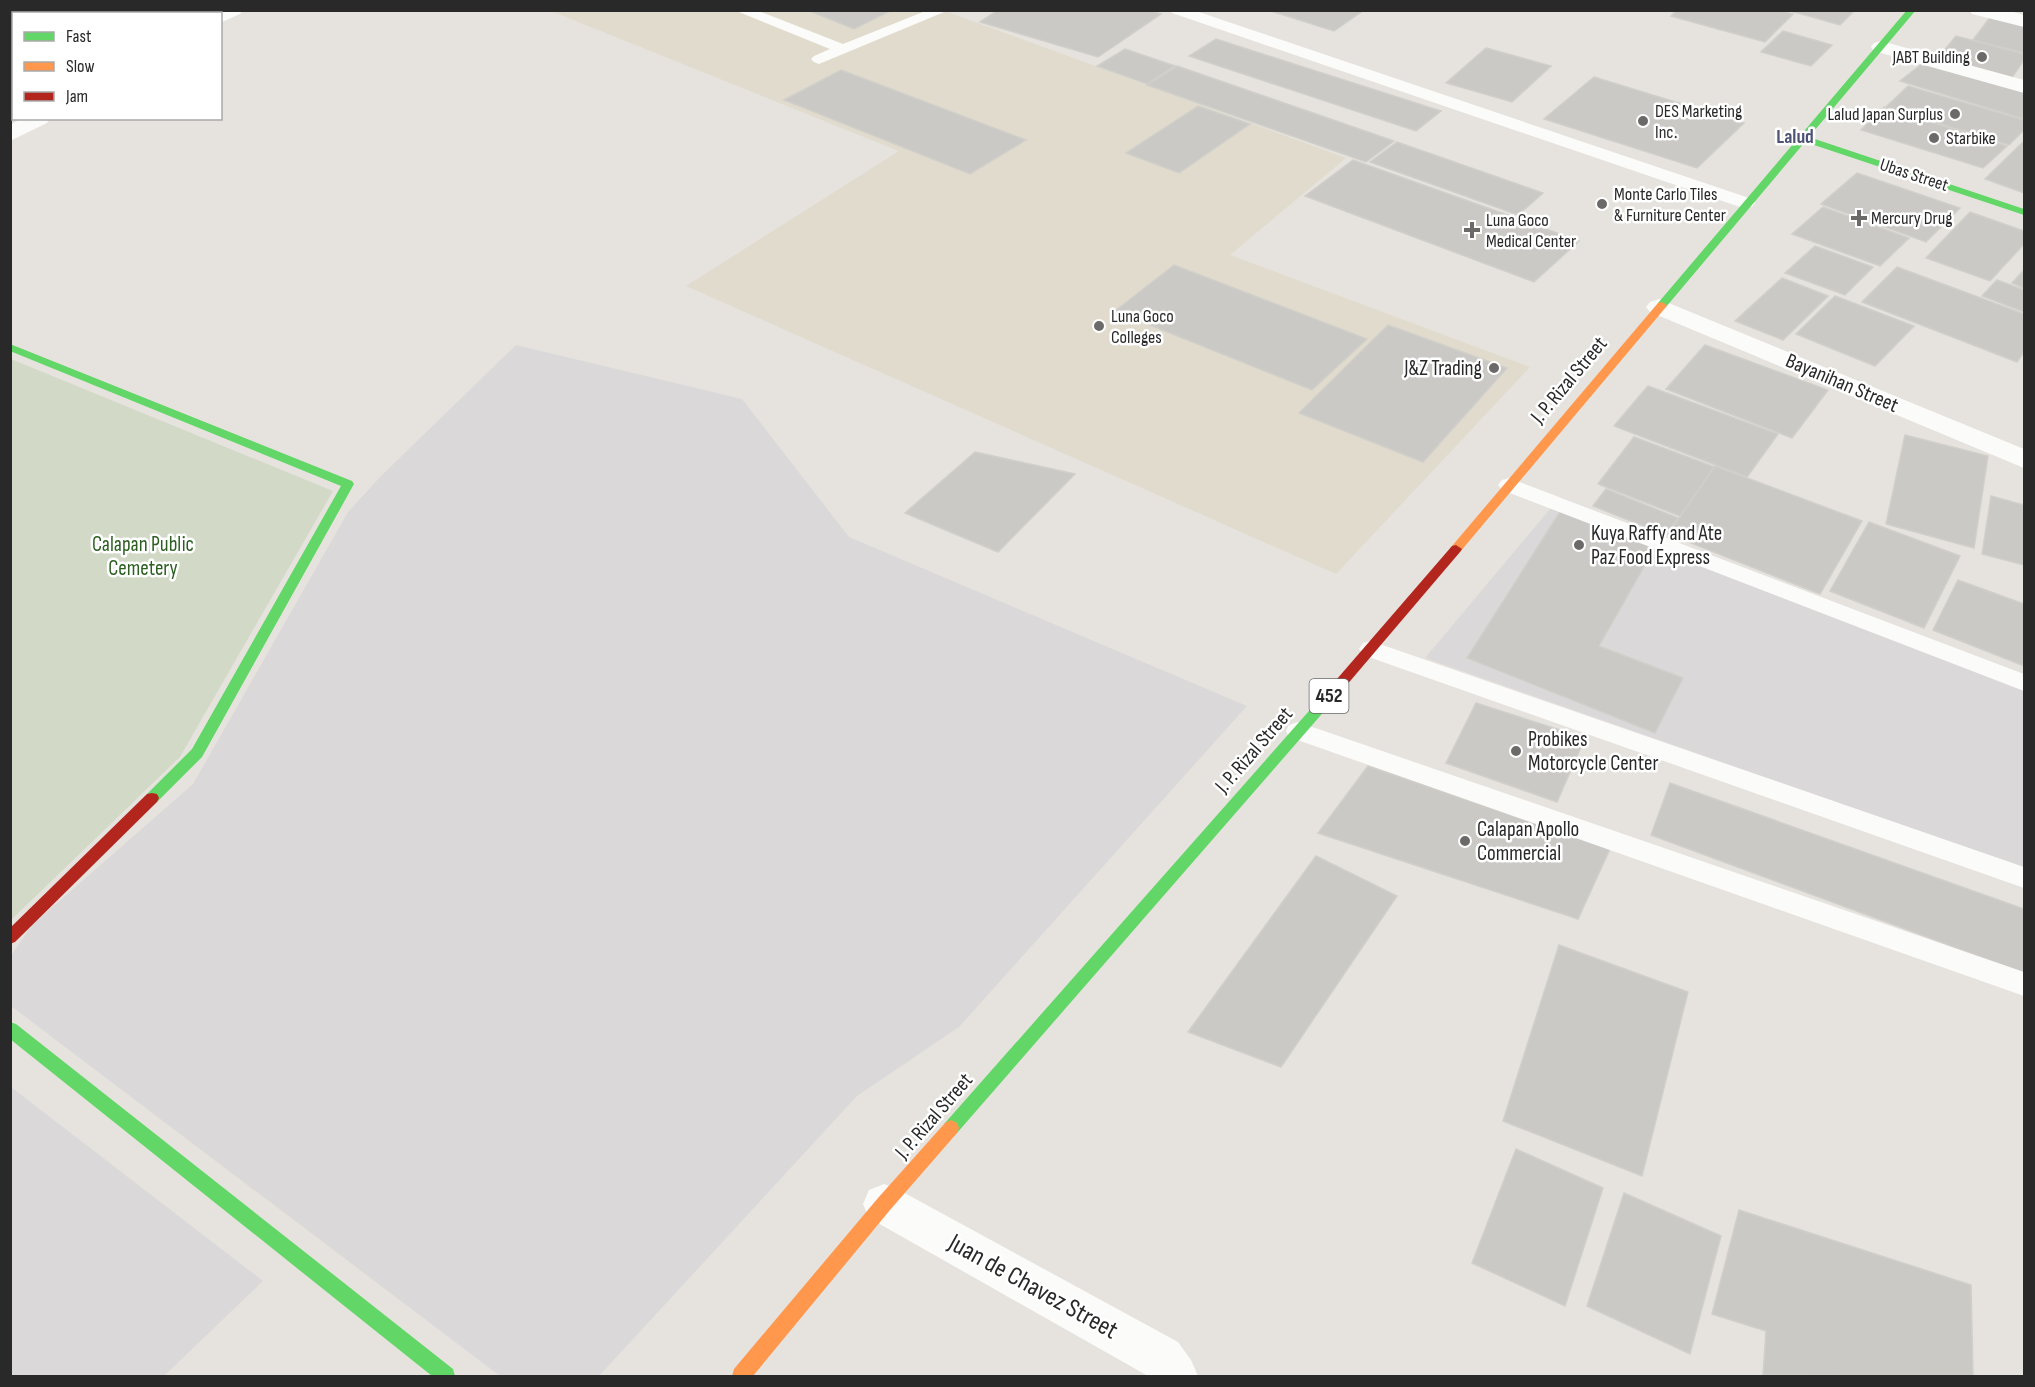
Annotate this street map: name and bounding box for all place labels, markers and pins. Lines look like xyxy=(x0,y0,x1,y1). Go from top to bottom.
place label: JABT Building xyxy=(1892,47,1970,68)
marker: JABT Building xyxy=(1975,50,1989,64)
place label: DES Marketing Inc. xyxy=(1655,101,1742,143)
place label: Lalud Japan Surplus xyxy=(1827,104,1943,125)
marker: Lalud Japan Surplus xyxy=(1948,107,1962,121)
marker: DES Marketing Inc. xyxy=(1636,114,1650,128)
place label: Starbike xyxy=(1946,128,1996,149)
marker: Starbike xyxy=(1927,131,1941,145)
place label: Monte Carlo Tiles & Furniture Center xyxy=(1614,184,1726,226)
marker: Monte Carlo Tiles & Furniture Center xyxy=(1595,197,1609,211)
place label: Mercury Drug xyxy=(1871,208,1952,229)
place label: Luna Goco Medical Center xyxy=(1486,210,1576,252)
marker: Mercury Drug xyxy=(1852,211,1866,225)
marker: Luna Goco Medical Center xyxy=(1463,221,1481,239)
place label: Luna Goco Colleges xyxy=(1111,306,1174,348)
marker: Luna Goco Colleges xyxy=(1092,319,1106,333)
place label: J&Z Trading xyxy=(1403,356,1482,381)
marker: J&Z Trading xyxy=(1487,361,1501,375)
place label: Kuya Raffy and Ate Paz Food Express xyxy=(1591,521,1722,570)
marker: Kuya Raffy and Ate Paz Food Express xyxy=(1572,538,1586,552)
place label: Probikes Motorcycle Center xyxy=(1528,727,1658,776)
marker: Probikes Motorcycle Center xyxy=(1509,744,1523,758)
place label: Calapan Apollo Commercial xyxy=(1477,817,1579,866)
marker: Calapan Apollo Commercial xyxy=(1458,834,1472,848)

